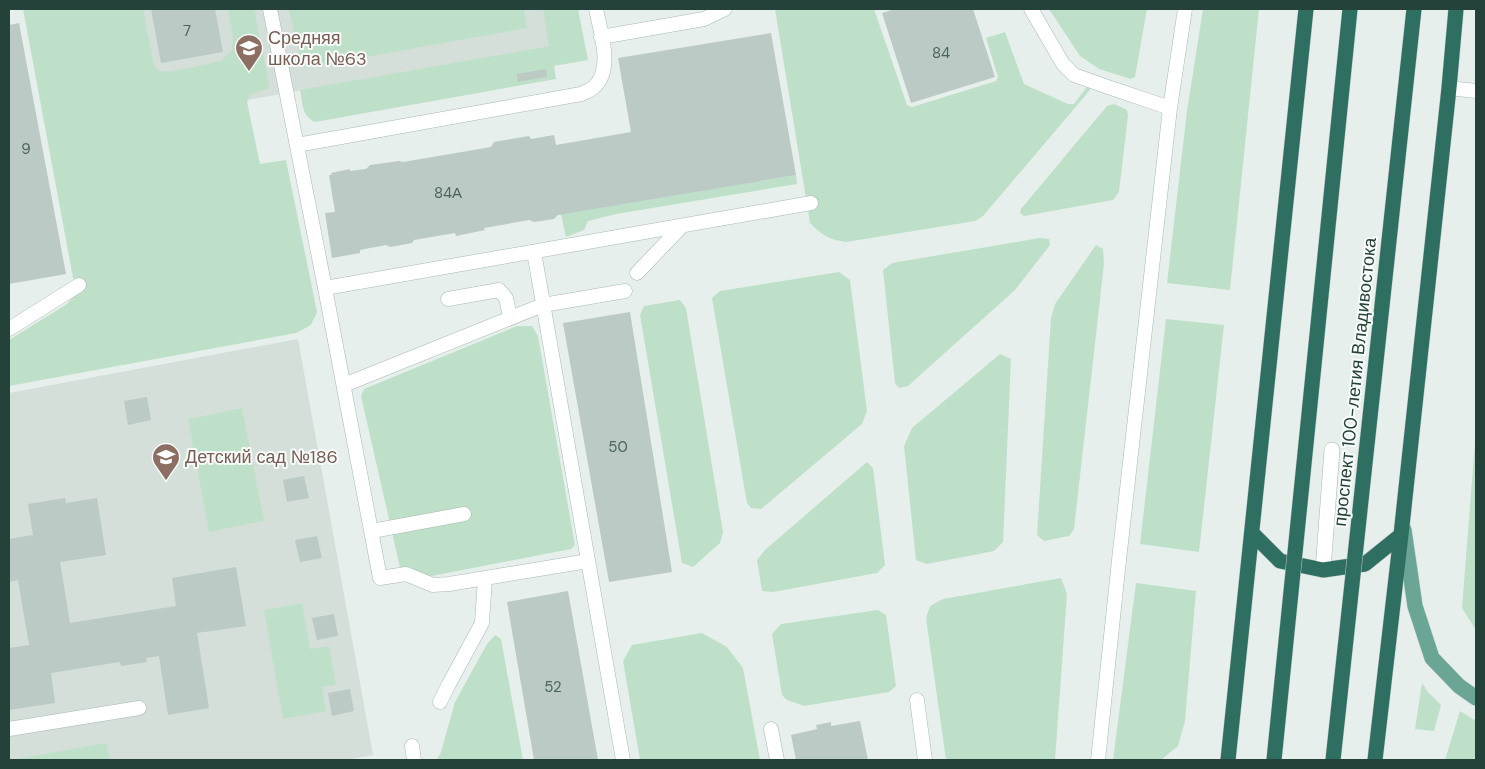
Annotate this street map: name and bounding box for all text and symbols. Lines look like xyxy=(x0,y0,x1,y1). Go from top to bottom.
house number: 7 xyxy=(183,21,191,41)
place label: Средняя школа №63 xyxy=(268,26,367,71)
school or university icon: Средняя школа №63 xyxy=(234,33,264,72)
house number: 84 xyxy=(932,43,950,63)
house number: 9 xyxy=(21,139,31,159)
house number: 84А xyxy=(434,183,462,203)
street label: проспект 100-летия Владивостока xyxy=(1328,235,1382,528)
house number: 50 xyxy=(608,437,628,457)
school or university icon: Детский сад №186 xyxy=(151,442,181,481)
place label: Детский сад №186 xyxy=(185,445,338,469)
house number: 52 xyxy=(544,677,562,697)

